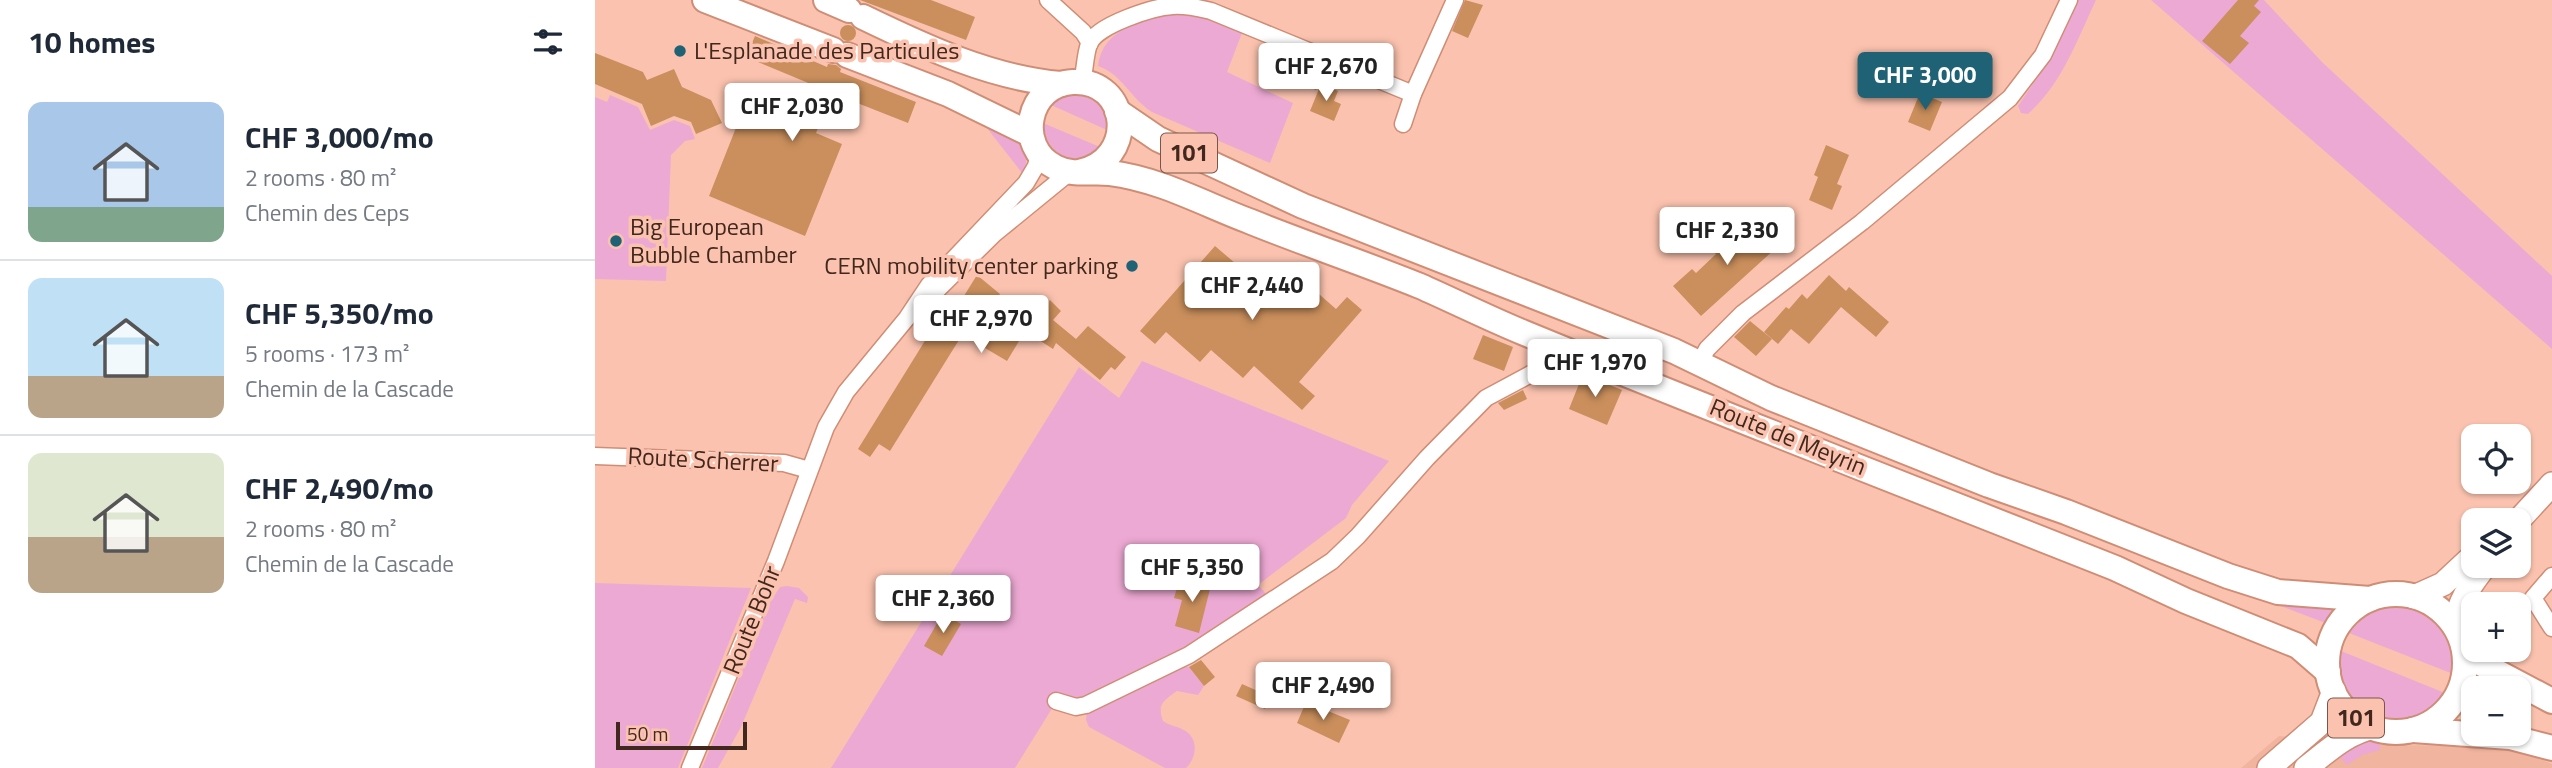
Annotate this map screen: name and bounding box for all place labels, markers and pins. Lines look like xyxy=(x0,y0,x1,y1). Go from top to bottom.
place label: L'Esplanade des Particules xyxy=(694,32,959,68)
marker: L'Esplanade des Particules xyxy=(672,43,688,59)
pin: CHF 2,670 xyxy=(1246,43,1406,103)
pin: CHF 3,000 xyxy=(1845,52,2005,112)
pin: CHF 2,030 xyxy=(712,83,872,143)
place label: Big European Bubble Chamber xyxy=(630,208,797,272)
pin: CHF 2,330 xyxy=(1647,208,1807,267)
marker: Big European Bubble Chamber xyxy=(608,233,624,249)
place label: CERN mobility center parking xyxy=(824,247,1118,283)
marker: CERN mobility center parking xyxy=(1124,258,1140,274)
pin: CHF 2,440 xyxy=(1172,262,1332,322)
pin: CHF 2,970 xyxy=(901,296,1061,355)
pin: CHF 1,970 xyxy=(1515,340,1675,399)
pin: CHF 5,350 xyxy=(1112,544,1272,604)
pin: CHF 2,360 xyxy=(863,576,1023,635)
pin: CHF 2,490 xyxy=(1243,662,1403,722)

